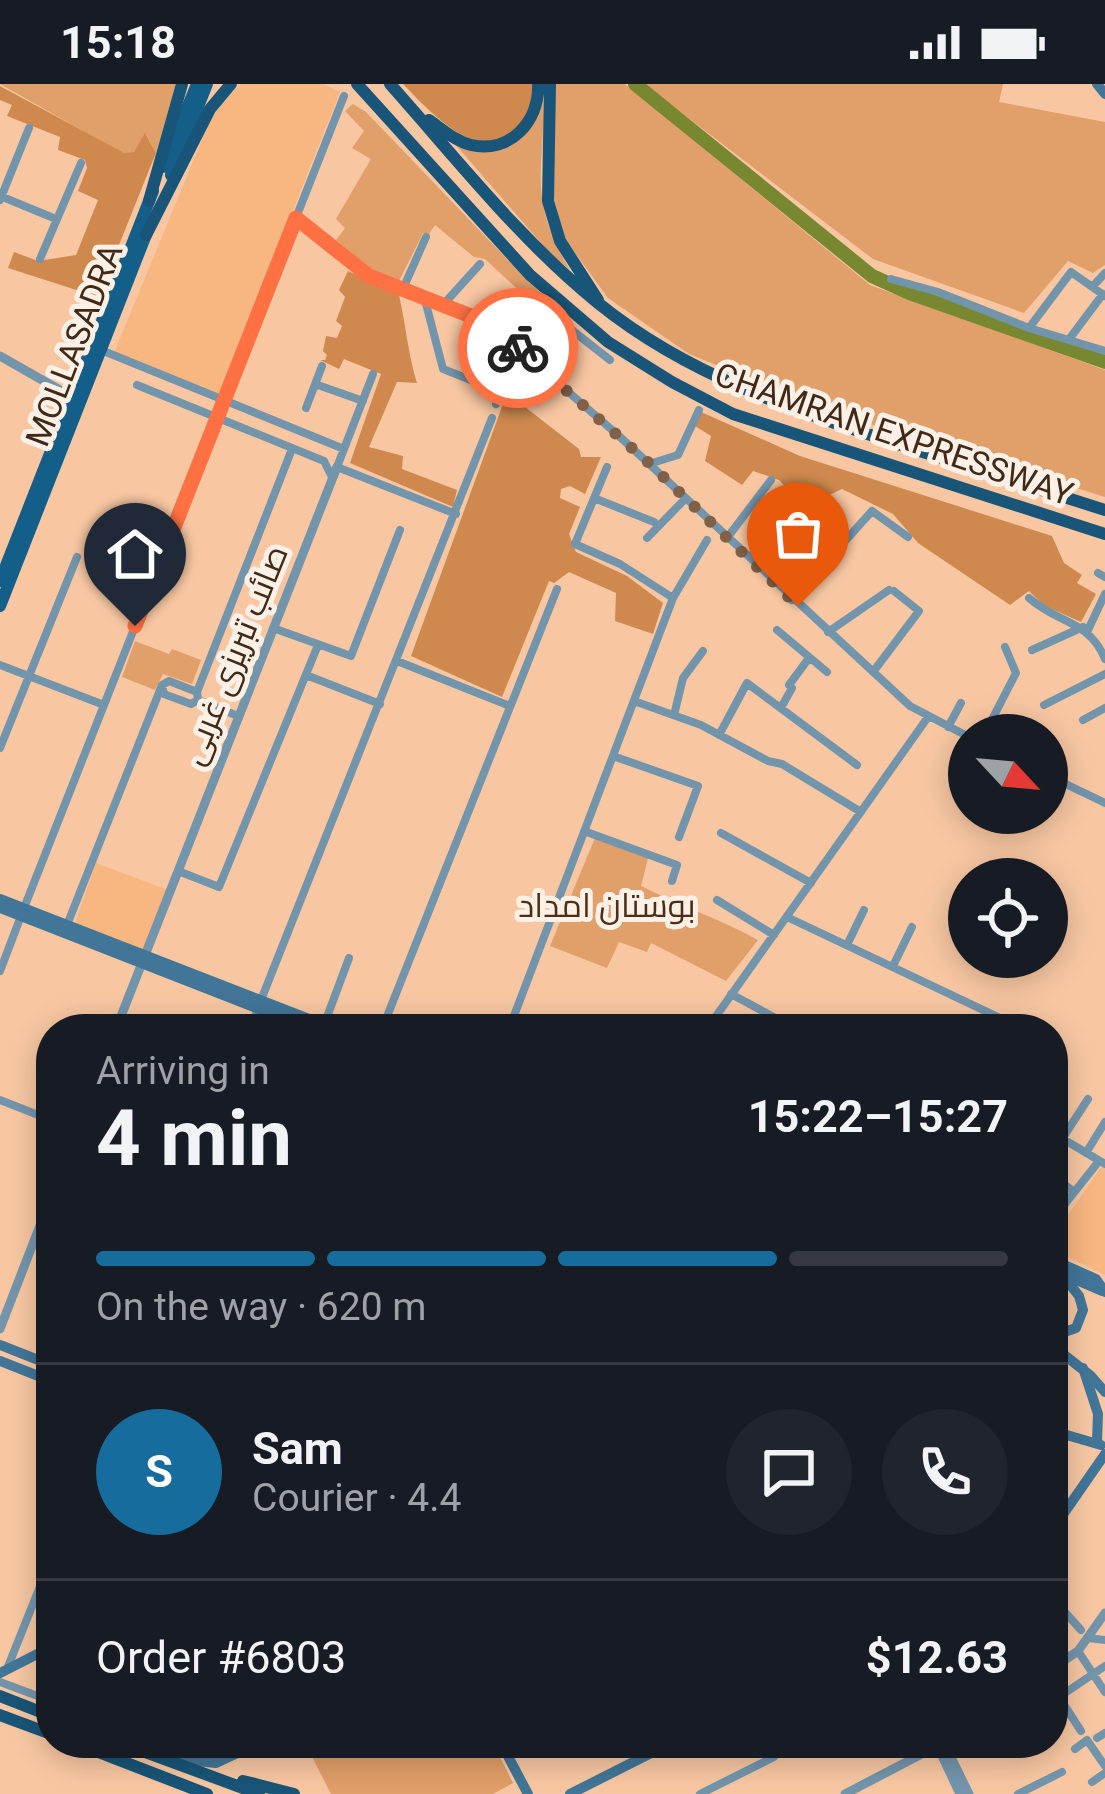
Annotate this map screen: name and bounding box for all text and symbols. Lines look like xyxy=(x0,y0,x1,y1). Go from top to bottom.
text: 15:18 xyxy=(60,16,176,69)
street label: MOLLASADRA xyxy=(18,238,131,452)
courier xyxy=(458,288,578,408)
icon: bike xyxy=(485,315,551,381)
street label: CHAMRAN EXPRESSWAY xyxy=(710,354,1078,514)
pin xyxy=(747,483,849,606)
icon: bag xyxy=(765,501,831,567)
pin xyxy=(84,503,186,626)
icon: home xyxy=(102,521,168,587)
street label: صائب تبریزی غربی xyxy=(172,540,297,771)
north arrow xyxy=(948,714,1068,834)
map controls xyxy=(948,714,1068,978)
button: locate xyxy=(948,858,1068,978)
park label: بوستان امداد xyxy=(518,886,696,925)
text: Arriving in xyxy=(96,1048,270,1094)
text: 15:22–15:27 xyxy=(748,1090,1008,1143)
text: 4 min xyxy=(96,1093,292,1184)
text: On the way · 620 m xyxy=(96,1284,427,1330)
button: chat xyxy=(726,1409,852,1535)
button: phone xyxy=(882,1409,1008,1535)
text: Sam xyxy=(252,1422,343,1475)
text: S xyxy=(145,1445,173,1498)
text: Courier · 4.4 xyxy=(252,1475,461,1521)
text: Order #6803 xyxy=(96,1631,346,1684)
text: $12.63 xyxy=(866,1631,1008,1684)

